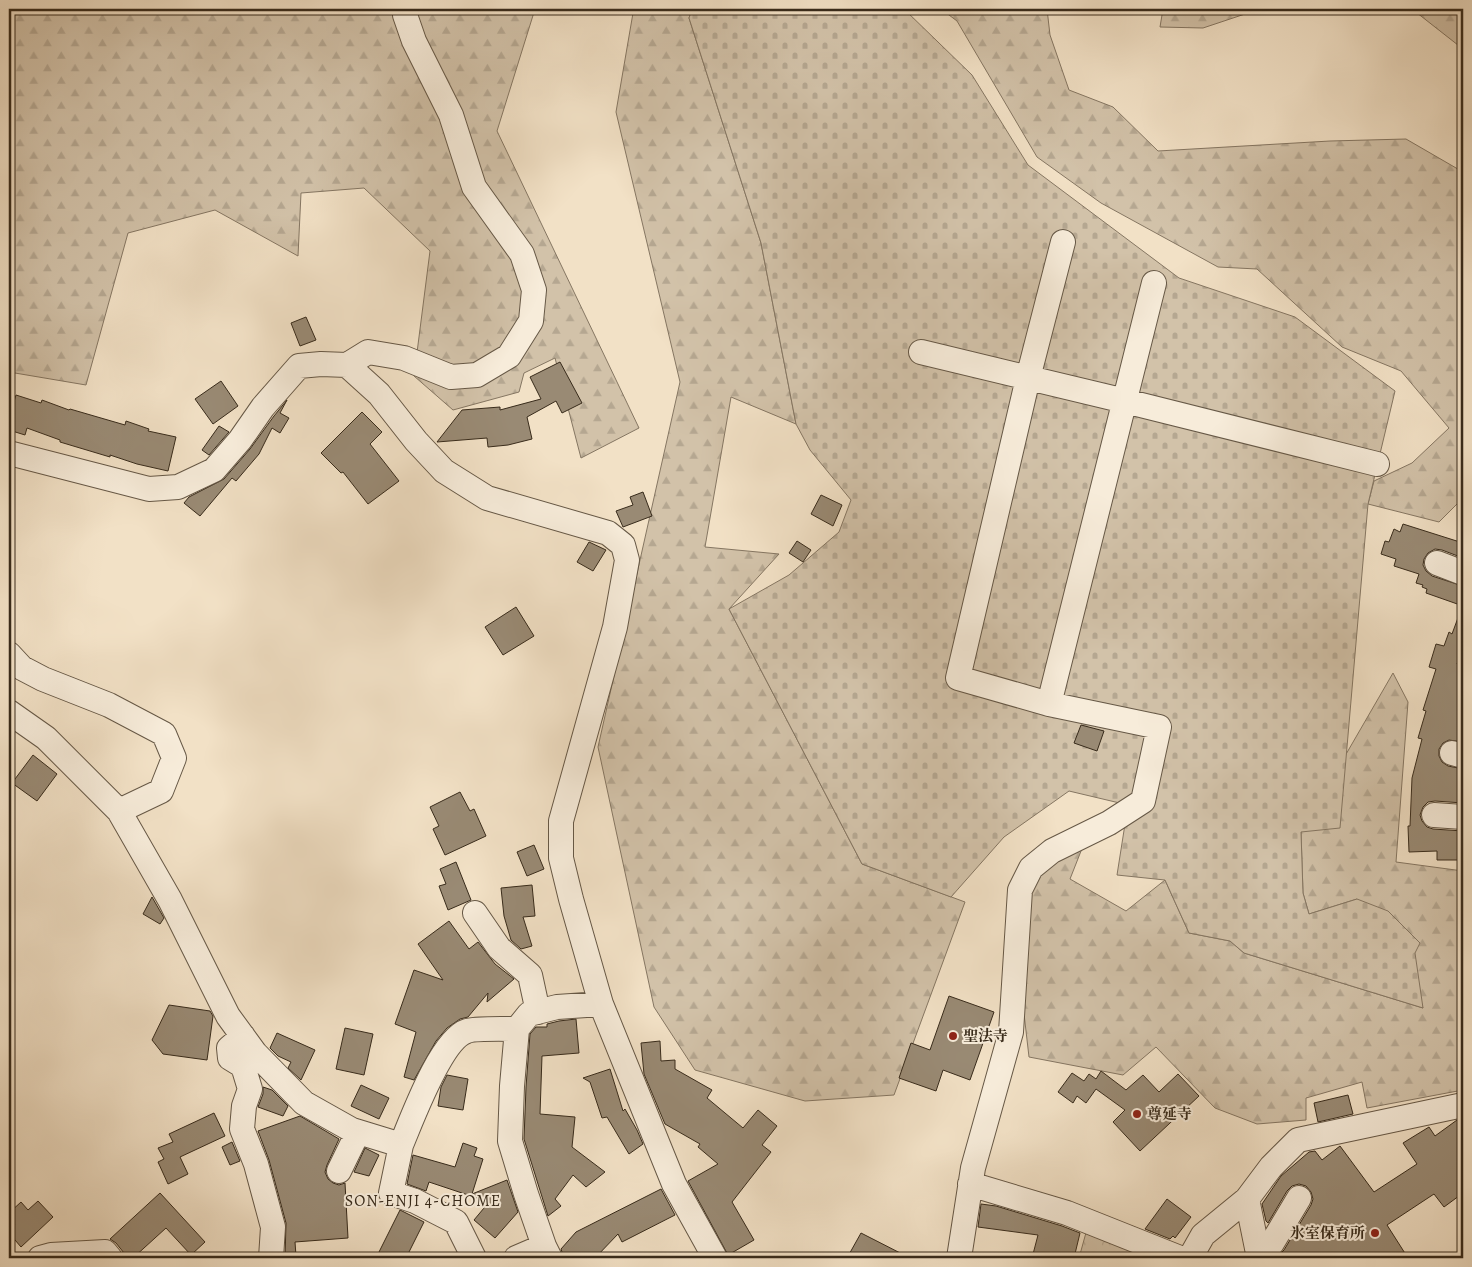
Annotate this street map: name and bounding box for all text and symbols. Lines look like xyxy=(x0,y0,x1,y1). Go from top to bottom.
place label: 聖法寺 xyxy=(963,1026,1008,1046)
marker: 聖法寺 xyxy=(947,1030,959,1042)
place label: 尊延寺 xyxy=(1147,1104,1192,1124)
marker: 尊延寺 xyxy=(1131,1108,1143,1120)
district label: SON-ENJI 4-CHOME xyxy=(345,1190,501,1212)
place label: 氷室保育所 xyxy=(1290,1223,1365,1243)
marker: 氷室保育所 xyxy=(1369,1227,1381,1239)

